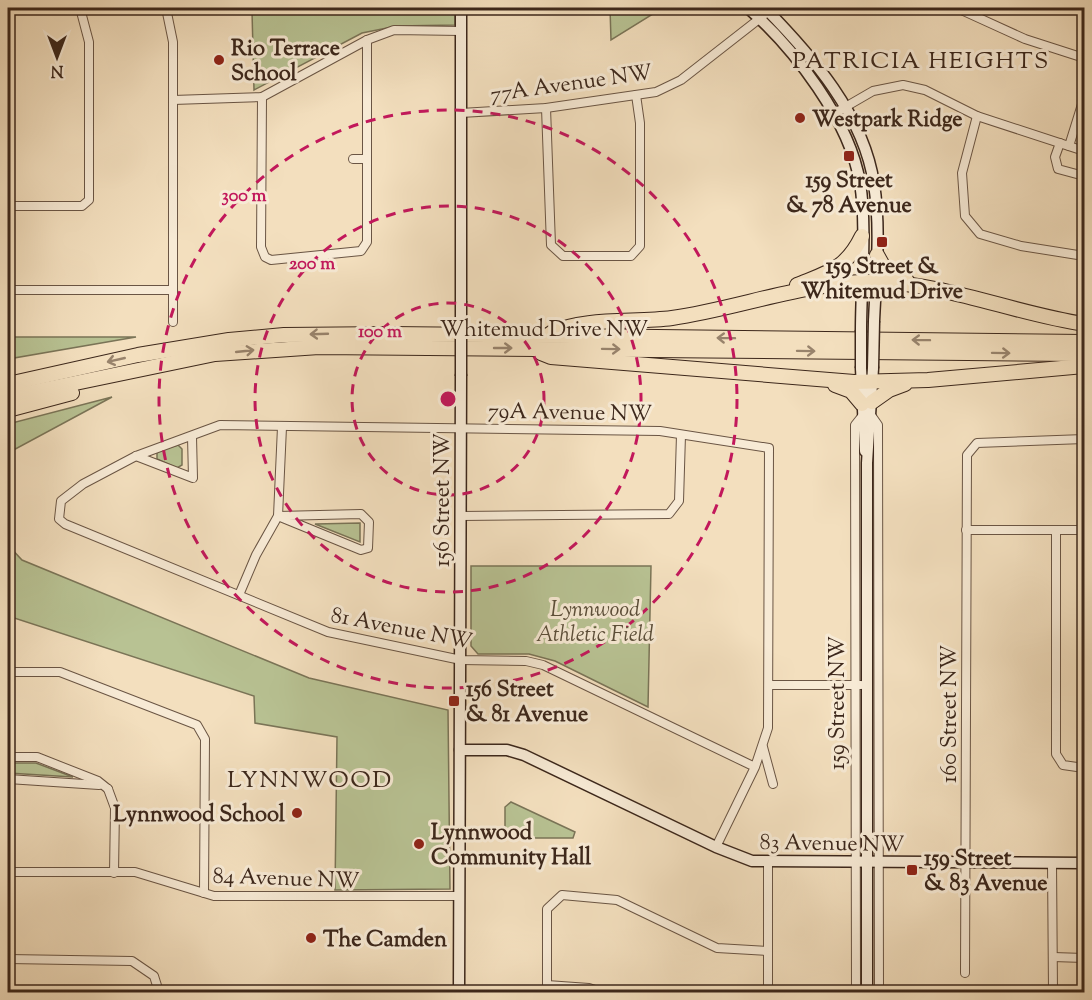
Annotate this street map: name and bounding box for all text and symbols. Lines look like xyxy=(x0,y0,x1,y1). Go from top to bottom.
north arrow xyxy=(27,27,87,87)
place label: Rio Terrace School xyxy=(231,34,340,91)
district label: PATRICIA HEIGHTS xyxy=(792,45,1050,79)
marker: Rio Terrace School xyxy=(212,53,226,67)
text: N xyxy=(50,58,63,81)
street label: 77A Avenue NW xyxy=(488,58,654,112)
place label: Westpark Ridge xyxy=(812,105,963,137)
marker: Westpark Ridge xyxy=(793,111,807,125)
marker: 159 Street & 78 Avenue xyxy=(842,149,856,163)
place label: 159 Street & 78 Avenue xyxy=(786,166,912,223)
text: 300 m xyxy=(222,184,267,210)
marker: 159 Street & Whitemud Drive xyxy=(875,235,889,249)
text: 200 m xyxy=(289,252,335,278)
place label: 159 Street & Whitemud Drive xyxy=(801,252,963,309)
street label: Whitemud Drive NW xyxy=(440,315,648,347)
text: 100 m xyxy=(358,320,402,346)
one-way arrow xyxy=(310,328,330,340)
one-way arrow xyxy=(717,332,737,343)
one-way arrow xyxy=(912,334,932,346)
one-way arrow xyxy=(492,342,512,354)
one-way arrow xyxy=(600,343,620,355)
one-way arrow xyxy=(235,345,255,356)
one-way arrow xyxy=(795,345,815,357)
one-way arrow xyxy=(990,347,1010,359)
one-way arrow xyxy=(107,355,127,366)
centre of rings xyxy=(438,389,458,409)
street label: 79A Avenue NW xyxy=(488,397,652,431)
street label: 156 Street NW xyxy=(428,433,460,567)
park label: Lynnwood Athletic Field xyxy=(536,595,654,652)
street label: 81 Avenue NW xyxy=(328,601,475,659)
street label: 159 Street NW xyxy=(823,636,855,770)
street label: 160 Street NW xyxy=(935,645,967,783)
place label: 156 Street & 81 Avenue xyxy=(466,675,588,732)
marker: 156 Street & 81 Avenue xyxy=(447,694,461,708)
district label: LYNNWOOD xyxy=(227,764,393,798)
place label: Lynnwood School xyxy=(113,800,286,832)
marker: Lynnwood School xyxy=(290,806,304,820)
place label: Lynnwood Community Hall xyxy=(431,818,592,875)
street label: 83 Avenue NW xyxy=(759,828,905,862)
marker: Lynnwood Community Hall xyxy=(412,837,426,851)
place label: 159 Street & 83 Avenue xyxy=(924,844,1048,901)
street label: 84 Avenue NW xyxy=(212,861,360,899)
marker: 159 Street & 83 Avenue xyxy=(905,863,919,877)
place label: The Camden xyxy=(323,925,447,957)
marker: The Camden xyxy=(304,931,318,945)

